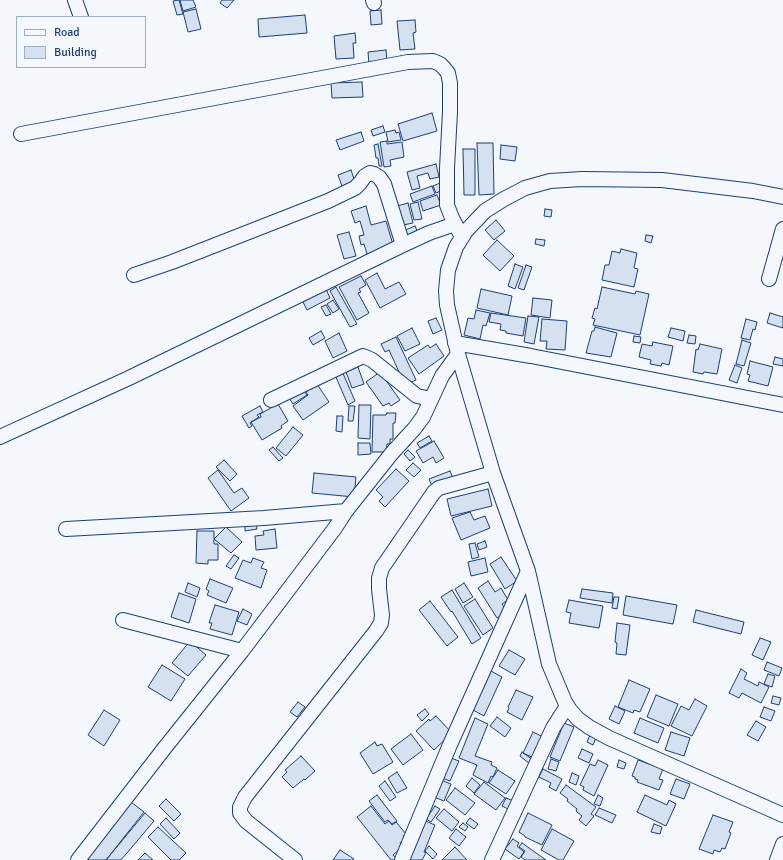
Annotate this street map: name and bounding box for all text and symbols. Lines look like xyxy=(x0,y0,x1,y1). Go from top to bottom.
legend xyxy=(16,16,146,68)
text: Road xyxy=(54,25,80,40)
text: Building xyxy=(54,45,97,60)

